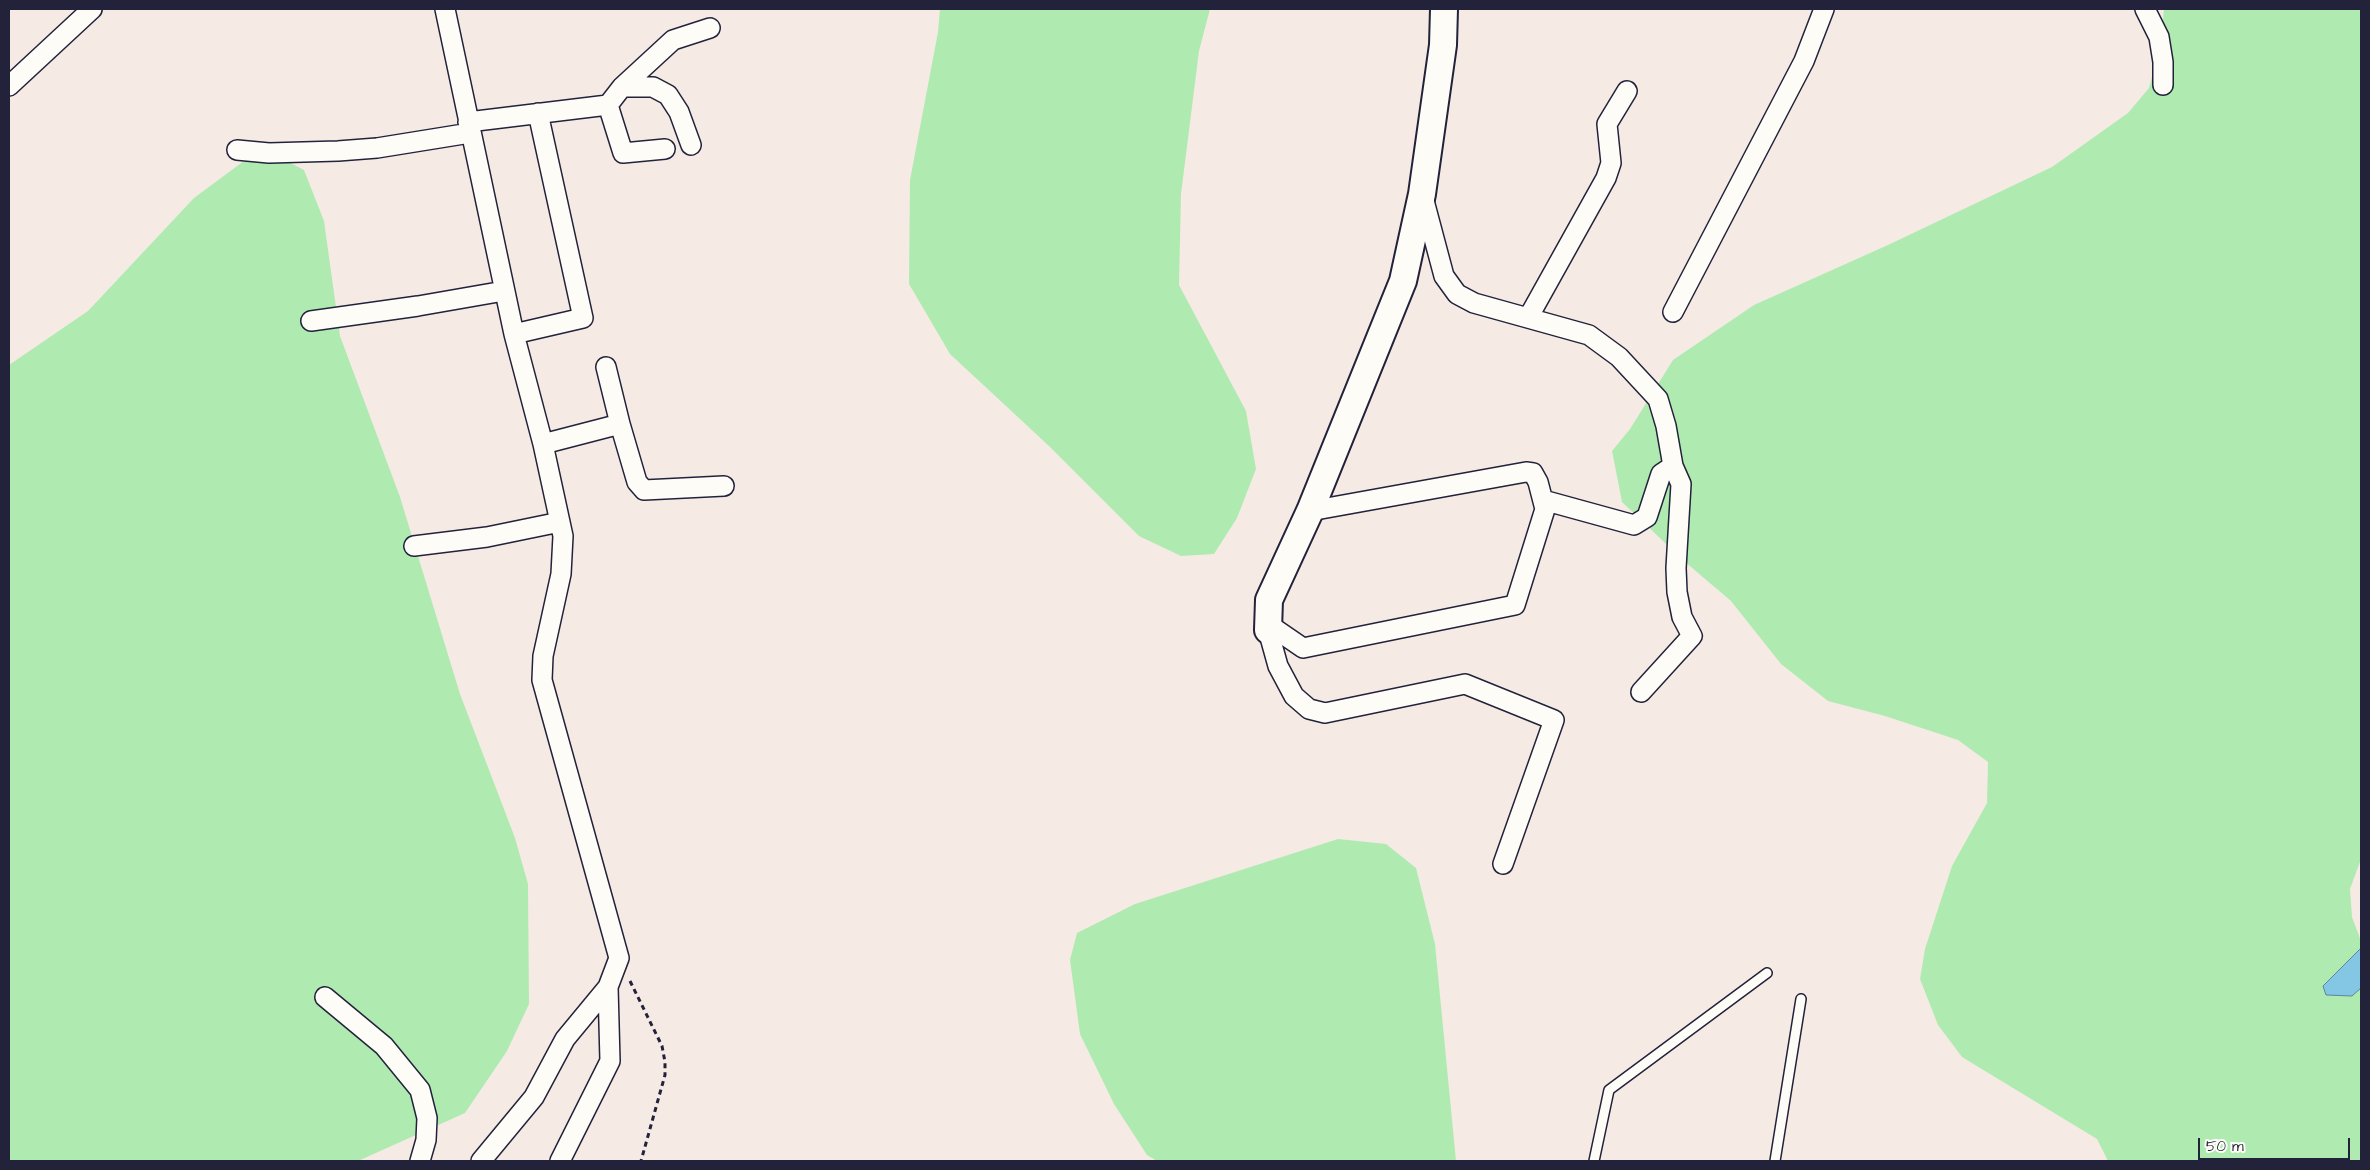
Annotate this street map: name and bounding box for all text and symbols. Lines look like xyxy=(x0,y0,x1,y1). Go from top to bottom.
scale bar xyxy=(2200,1128,2352,1160)
text: 50 m xyxy=(2206,1136,2244,1157)

